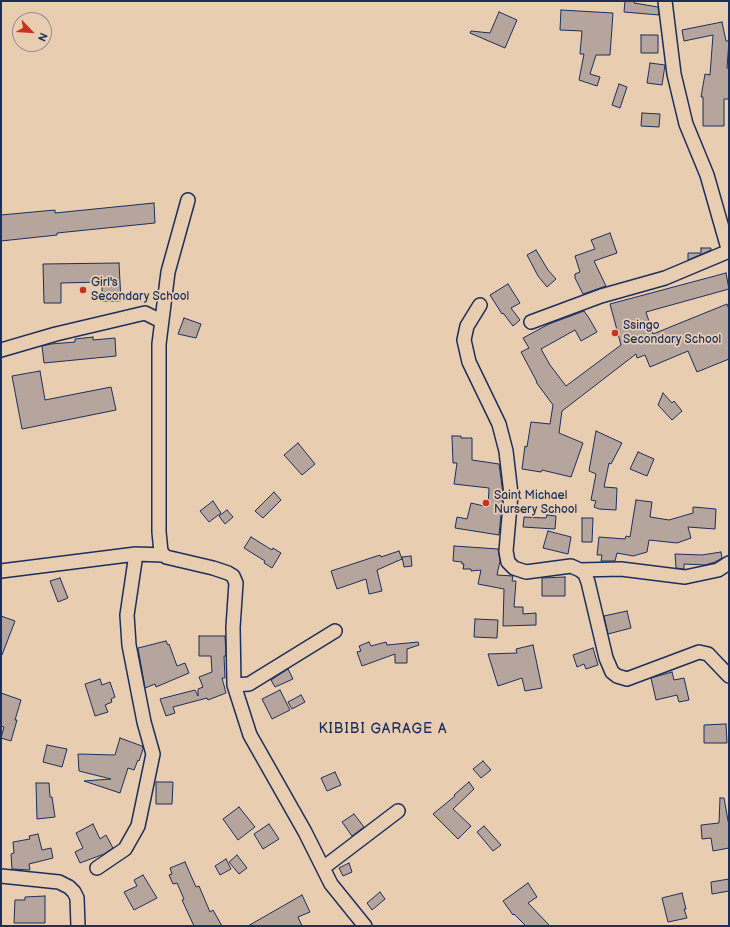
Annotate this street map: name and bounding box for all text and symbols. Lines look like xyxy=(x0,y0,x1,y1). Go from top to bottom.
north arrow xyxy=(12,12,52,52)
text: N xyxy=(35,30,50,43)
place label: Girl's Secondary School xyxy=(91,276,189,304)
marker: Girl's Secondary School xyxy=(78,285,88,295)
place label: Ssingo Secondary School xyxy=(623,319,721,347)
marker: Ssingo Secondary School xyxy=(610,328,620,338)
place label: Saint Michael Nursery School xyxy=(494,489,577,517)
marker: Saint Michael Nursery School xyxy=(481,498,491,508)
district label: KIBIBI GARAGE A xyxy=(318,721,448,737)

